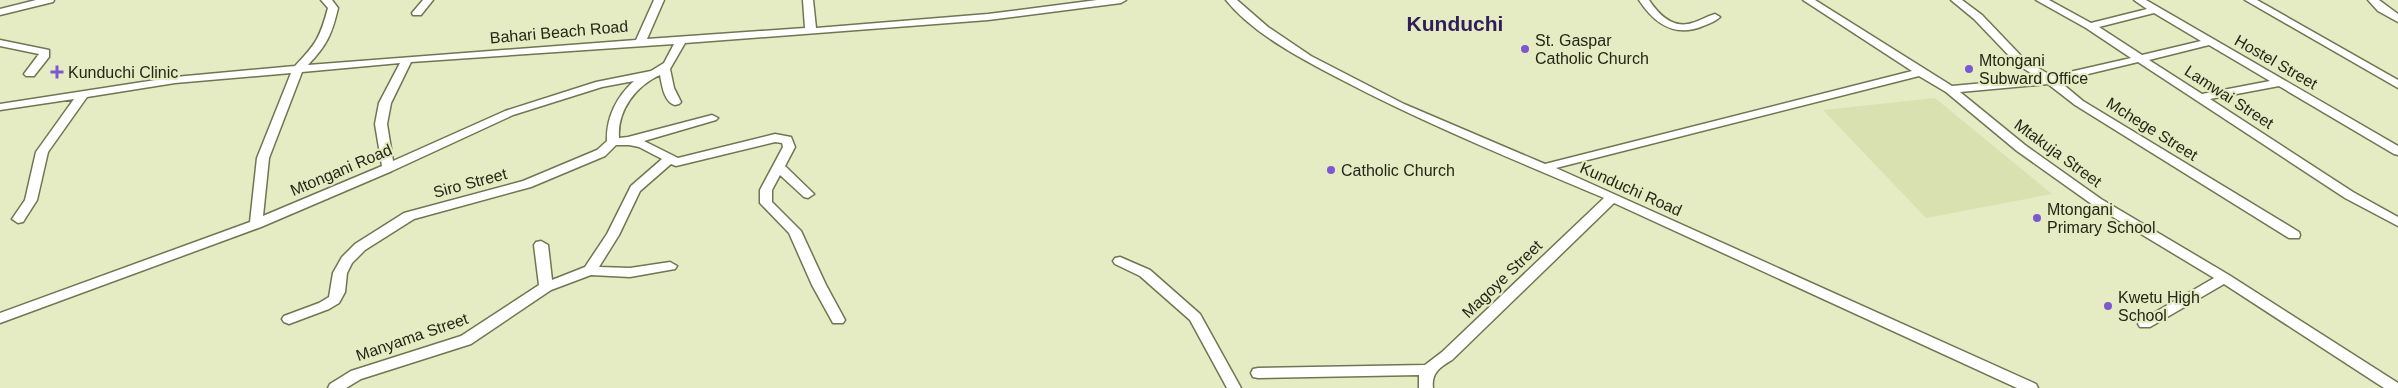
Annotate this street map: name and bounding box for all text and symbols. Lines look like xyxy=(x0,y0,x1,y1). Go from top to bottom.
district label: Kunduchi xyxy=(1407,12,1503,35)
street label: Bahari Beach Road xyxy=(489,17,629,47)
place label: St. Gaspar Catholic Church xyxy=(1535,32,1649,67)
street label: Hostel Street xyxy=(2232,32,2321,93)
marker: St. Gaspar Catholic Church xyxy=(1519,43,1531,55)
place label: Mtongani Subward Office xyxy=(1979,52,2088,87)
street label: Lamwai Street xyxy=(2181,62,2277,132)
marker: Mtongani Subward Office xyxy=(1963,63,1975,75)
place label: Kunduchi Clinic xyxy=(68,64,178,81)
marker: Kunduchi Clinic xyxy=(50,65,64,79)
street label: Mchege Street xyxy=(2103,94,2201,164)
street label: Mtakuja Street xyxy=(2011,116,2105,191)
street label: Mtongani Road xyxy=(288,141,394,199)
street label: Kunduchi Road xyxy=(1578,159,1684,219)
place label: Catholic Church xyxy=(1341,162,1455,179)
marker: Catholic Church xyxy=(1325,164,1337,176)
street label: Siro Street xyxy=(431,165,509,201)
place label: Mtongani Primary School xyxy=(2047,201,2155,236)
marker: Mtongani Primary School xyxy=(2031,212,2043,224)
street label: Magoye Street xyxy=(1459,236,1546,321)
place label: Kwetu High School xyxy=(2118,289,2200,324)
marker: Kwetu High School xyxy=(2102,300,2114,312)
street label: Manyama Street xyxy=(354,310,471,364)

